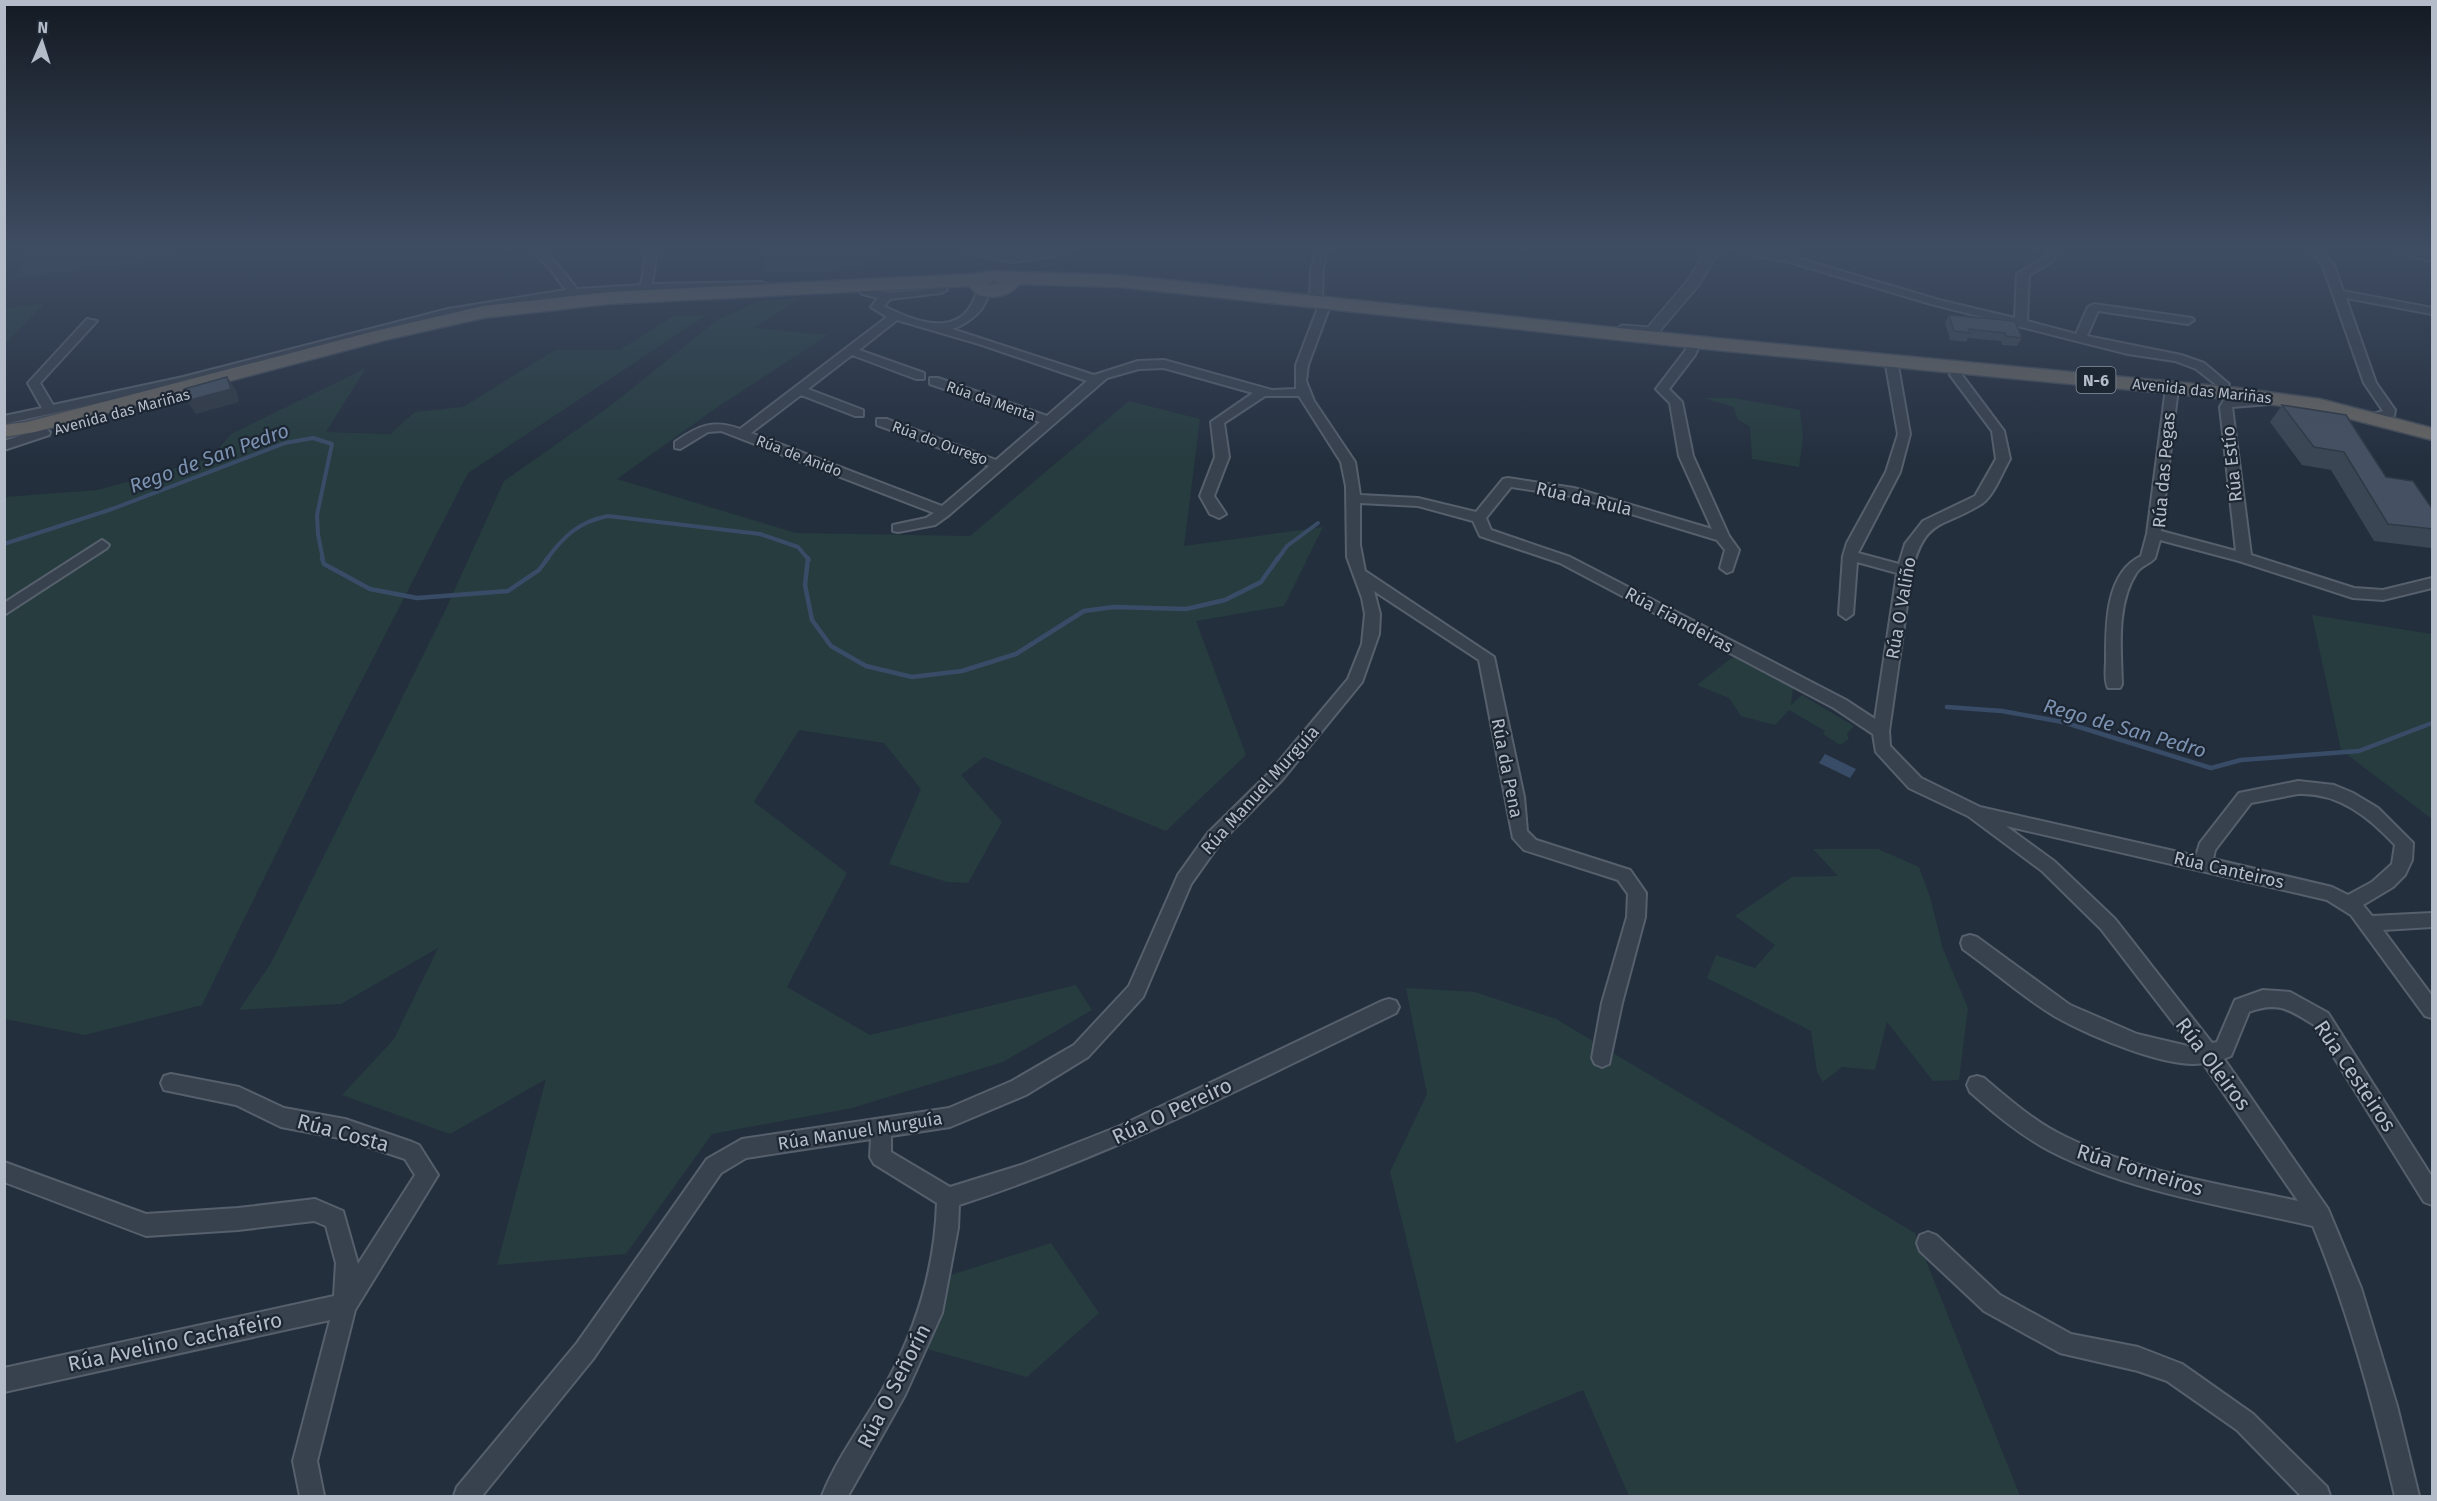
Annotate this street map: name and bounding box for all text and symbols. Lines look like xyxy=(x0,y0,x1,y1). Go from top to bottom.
north arrow xyxy=(12,12,72,72)
text: N xyxy=(37,18,49,37)
road number: N-6 xyxy=(2076,367,2116,393)
street label: Avenida das Mariñas xyxy=(2132,375,2272,407)
street label: Rúa da Menta xyxy=(944,377,1038,425)
street label: Avenida das Mariñas xyxy=(52,385,192,439)
street label: Rúa das Pegas xyxy=(2148,411,2180,529)
street label: Rúa do Ourego xyxy=(890,417,990,469)
water label: Rego de San Pedro xyxy=(126,418,292,498)
street label: Rúa Estío xyxy=(2217,425,2247,503)
street label: Rúa de Anido xyxy=(754,431,844,481)
street label: Rúa da Rula xyxy=(1534,477,1634,521)
street label: Rúa O Valiño xyxy=(1881,555,1921,661)
street label: Rúa Fiandeiras xyxy=(1621,582,1737,658)
water label: Rego de San Pedro xyxy=(2041,693,2209,763)
street label: Rúa da Pena xyxy=(1487,716,1527,820)
street label: Rúa Manuel Murguía xyxy=(1196,721,1324,859)
street label: Rúa Canteiros xyxy=(2172,847,2286,893)
street label: Rúa Oleiros xyxy=(2170,1012,2256,1116)
street label: Rúa Cesteiros xyxy=(2308,1015,2402,1137)
street label: Rúa O Pereiro xyxy=(1108,1072,1236,1150)
street label: Rúa Manuel Murguía xyxy=(776,1107,944,1155)
street label: Rúa Costa xyxy=(294,1108,392,1158)
street label: Rúa Forneiros xyxy=(2074,1138,2207,1202)
street label: Rúa Avelino Cachafeiro xyxy=(65,1307,285,1377)
street label: Rúa O Señorín xyxy=(852,1320,936,1452)

